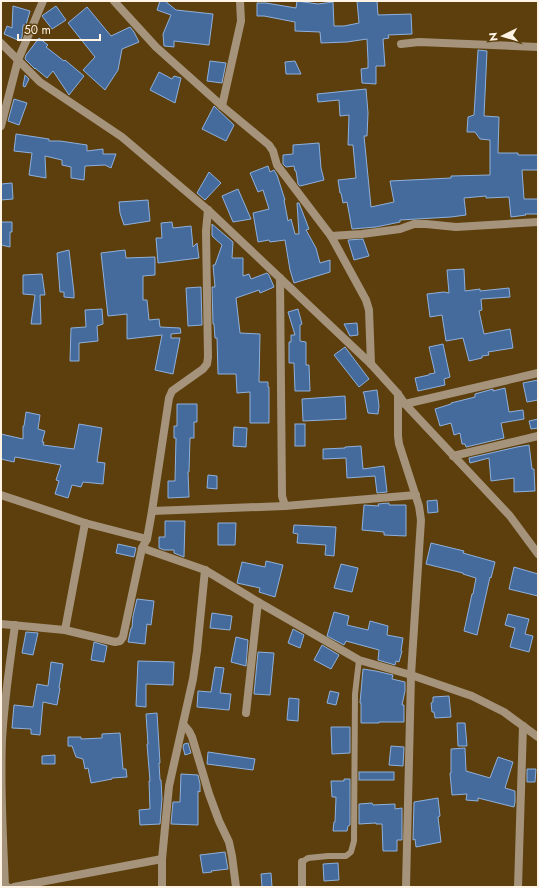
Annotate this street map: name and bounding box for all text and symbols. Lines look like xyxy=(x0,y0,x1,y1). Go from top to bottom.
scale bar xyxy=(18,16,100,42)
north arrow xyxy=(483,16,523,56)
text: 50 m xyxy=(24,21,51,39)
text: N xyxy=(485,32,501,42)

